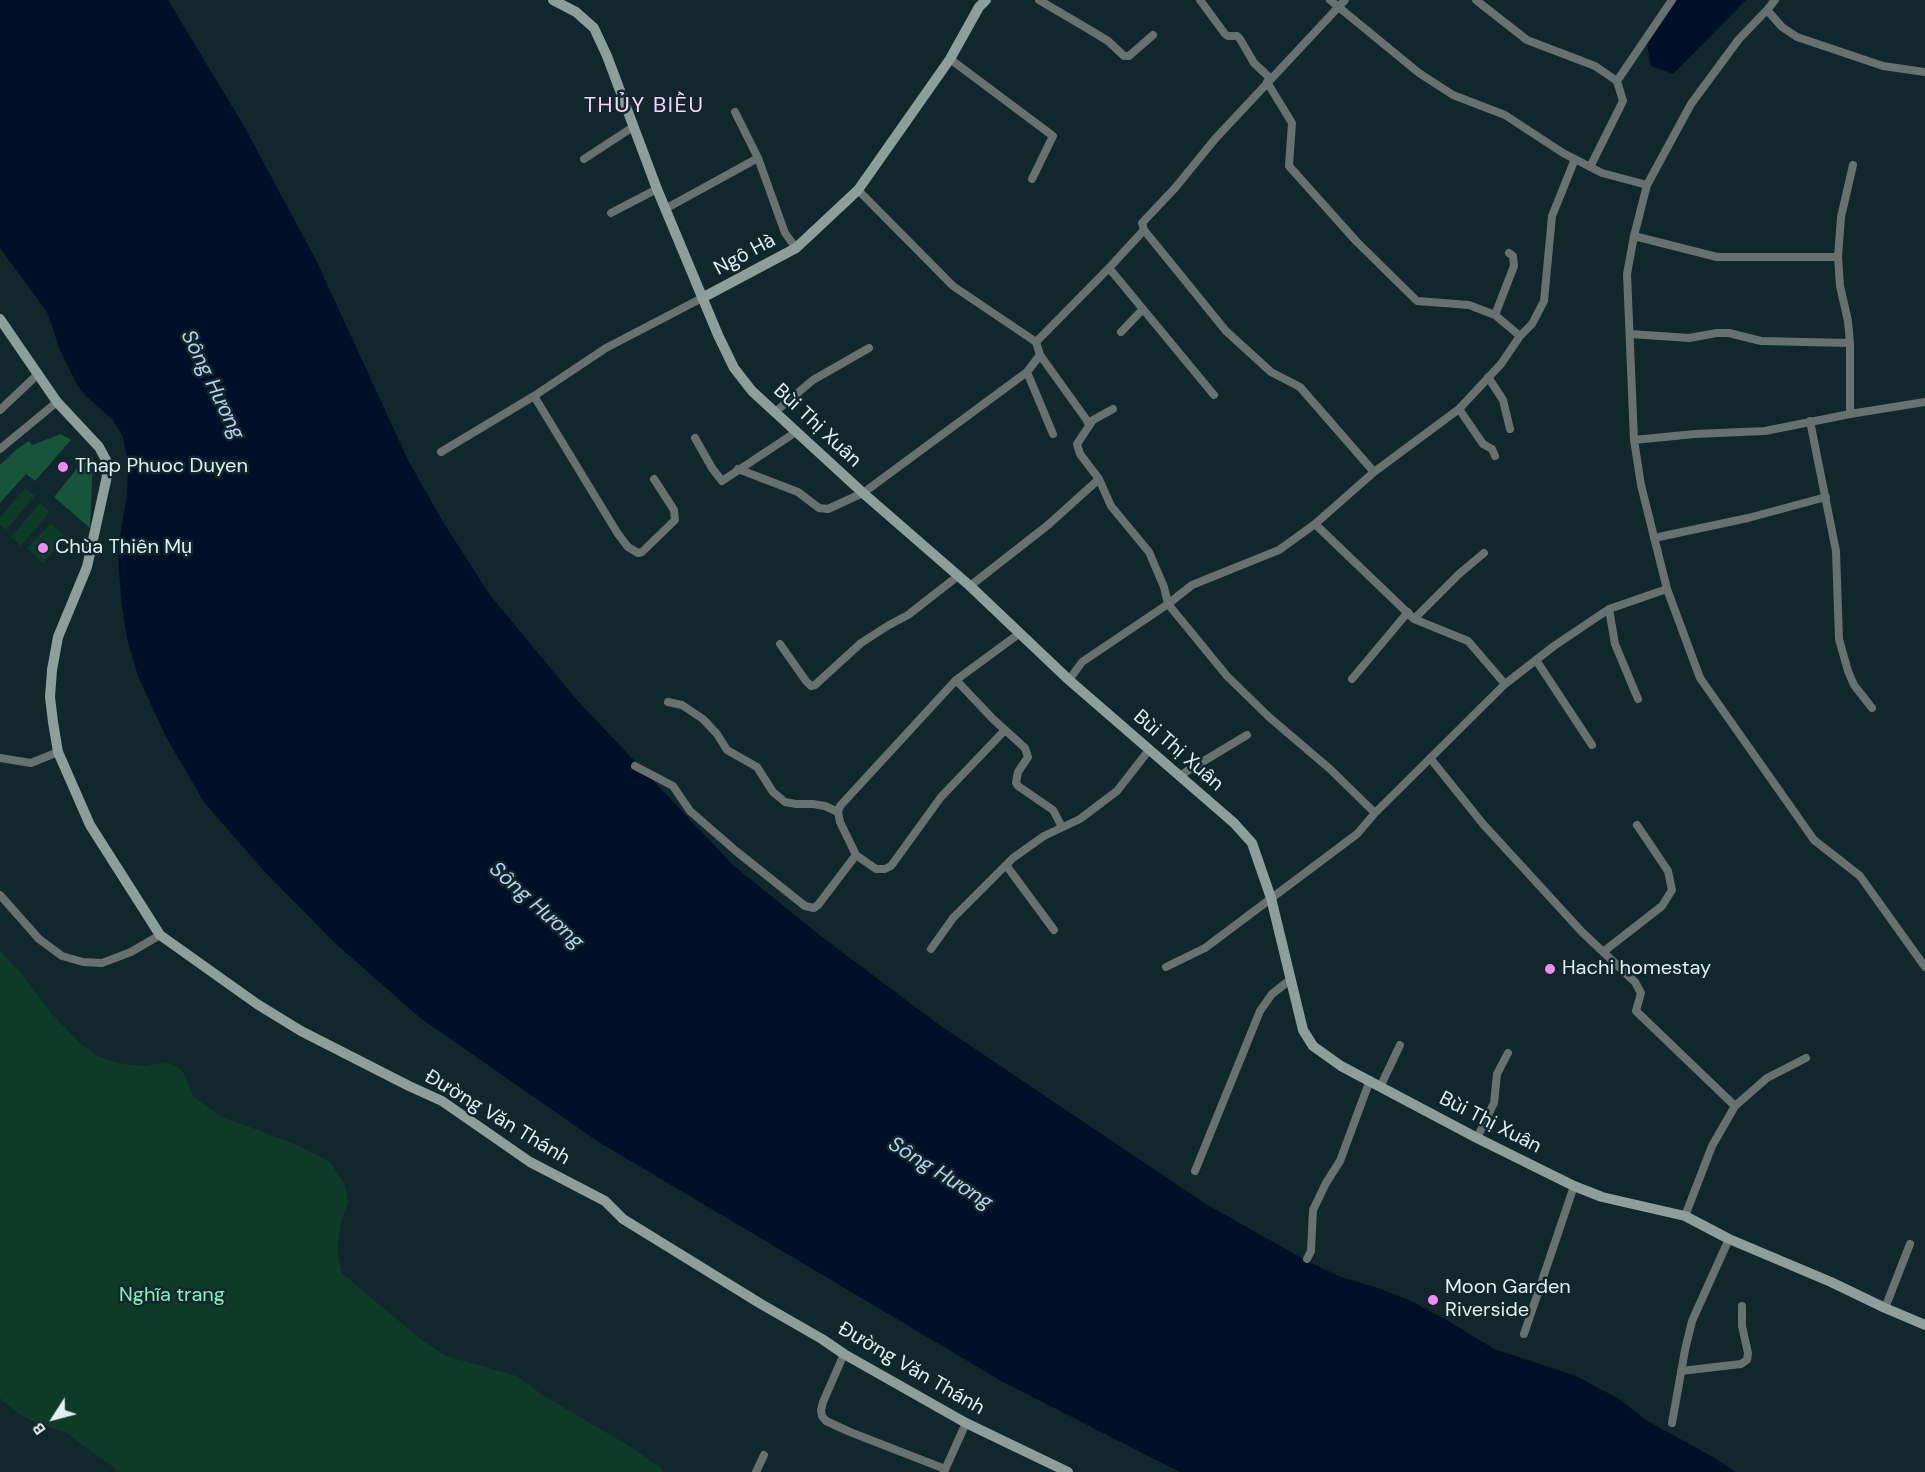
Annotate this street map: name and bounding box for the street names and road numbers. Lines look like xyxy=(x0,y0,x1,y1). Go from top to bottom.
street label: Ngô Hà xyxy=(710,229,780,281)
street label: Bùi Thị Xuân xyxy=(768,379,866,473)
street label: Bùi Thị Xuân xyxy=(1128,705,1228,797)
street label: Đường Văn Thánh xyxy=(420,1065,574,1171)
street label: Bùi Thị Xuân xyxy=(1435,1087,1545,1159)
street label: Đường Văn Thánh xyxy=(833,1317,989,1421)

